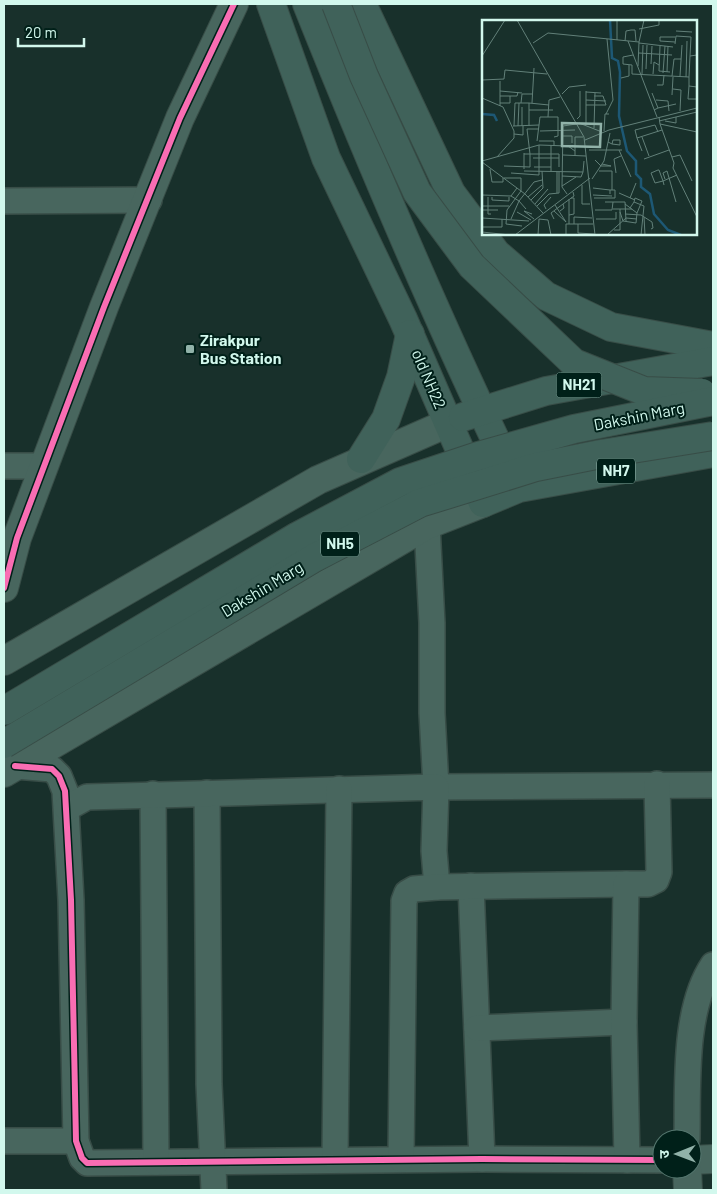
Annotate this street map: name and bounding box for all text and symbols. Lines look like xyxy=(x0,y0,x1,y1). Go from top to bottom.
scale bar xyxy=(18,15,84,47)
inset map xyxy=(482,20,697,235)
text: 20 m xyxy=(25,23,57,41)
place label: Zirakpur Bus Station xyxy=(200,330,281,367)
marker: Zirakpur Bus Station xyxy=(184,343,196,355)
street label: old NH22 xyxy=(408,346,450,411)
road number: NH21 xyxy=(556,372,602,398)
street label: Dakshin Marg xyxy=(592,397,686,434)
road number: NH7 xyxy=(597,458,635,484)
road number: NH5 xyxy=(321,532,359,556)
street label: Dakshin Marg xyxy=(217,557,306,620)
north arrow xyxy=(652,1129,702,1179)
text: उ xyxy=(655,1149,672,1158)

